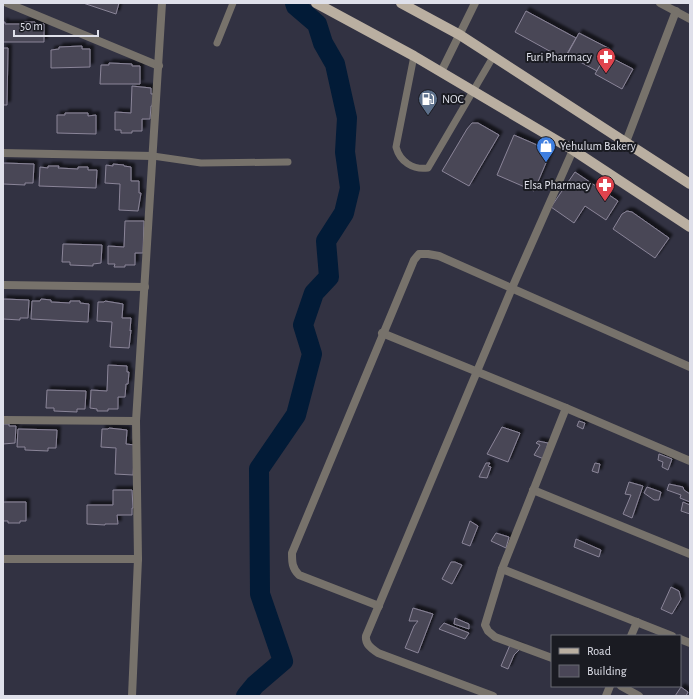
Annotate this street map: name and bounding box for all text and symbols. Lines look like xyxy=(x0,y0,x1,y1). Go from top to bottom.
scale bar xyxy=(14,12,98,38)
text: 50 m xyxy=(20,20,43,32)
pharmacy icon: Furi Pharmacy xyxy=(595,46,617,74)
place label: Furi Pharmacy xyxy=(526,51,592,64)
fuel station icon: NOC xyxy=(417,88,439,116)
place label: NOC xyxy=(442,93,464,105)
shop icon: Yehulum Bakery xyxy=(535,135,557,163)
place label: Yehulum Bakery xyxy=(560,140,636,153)
pharmacy icon: Elsa Pharmacy xyxy=(594,174,616,202)
place label: Elsa Pharmacy xyxy=(524,179,591,192)
legend xyxy=(551,635,681,687)
text: Road xyxy=(587,645,611,657)
text: Building xyxy=(587,665,627,677)

